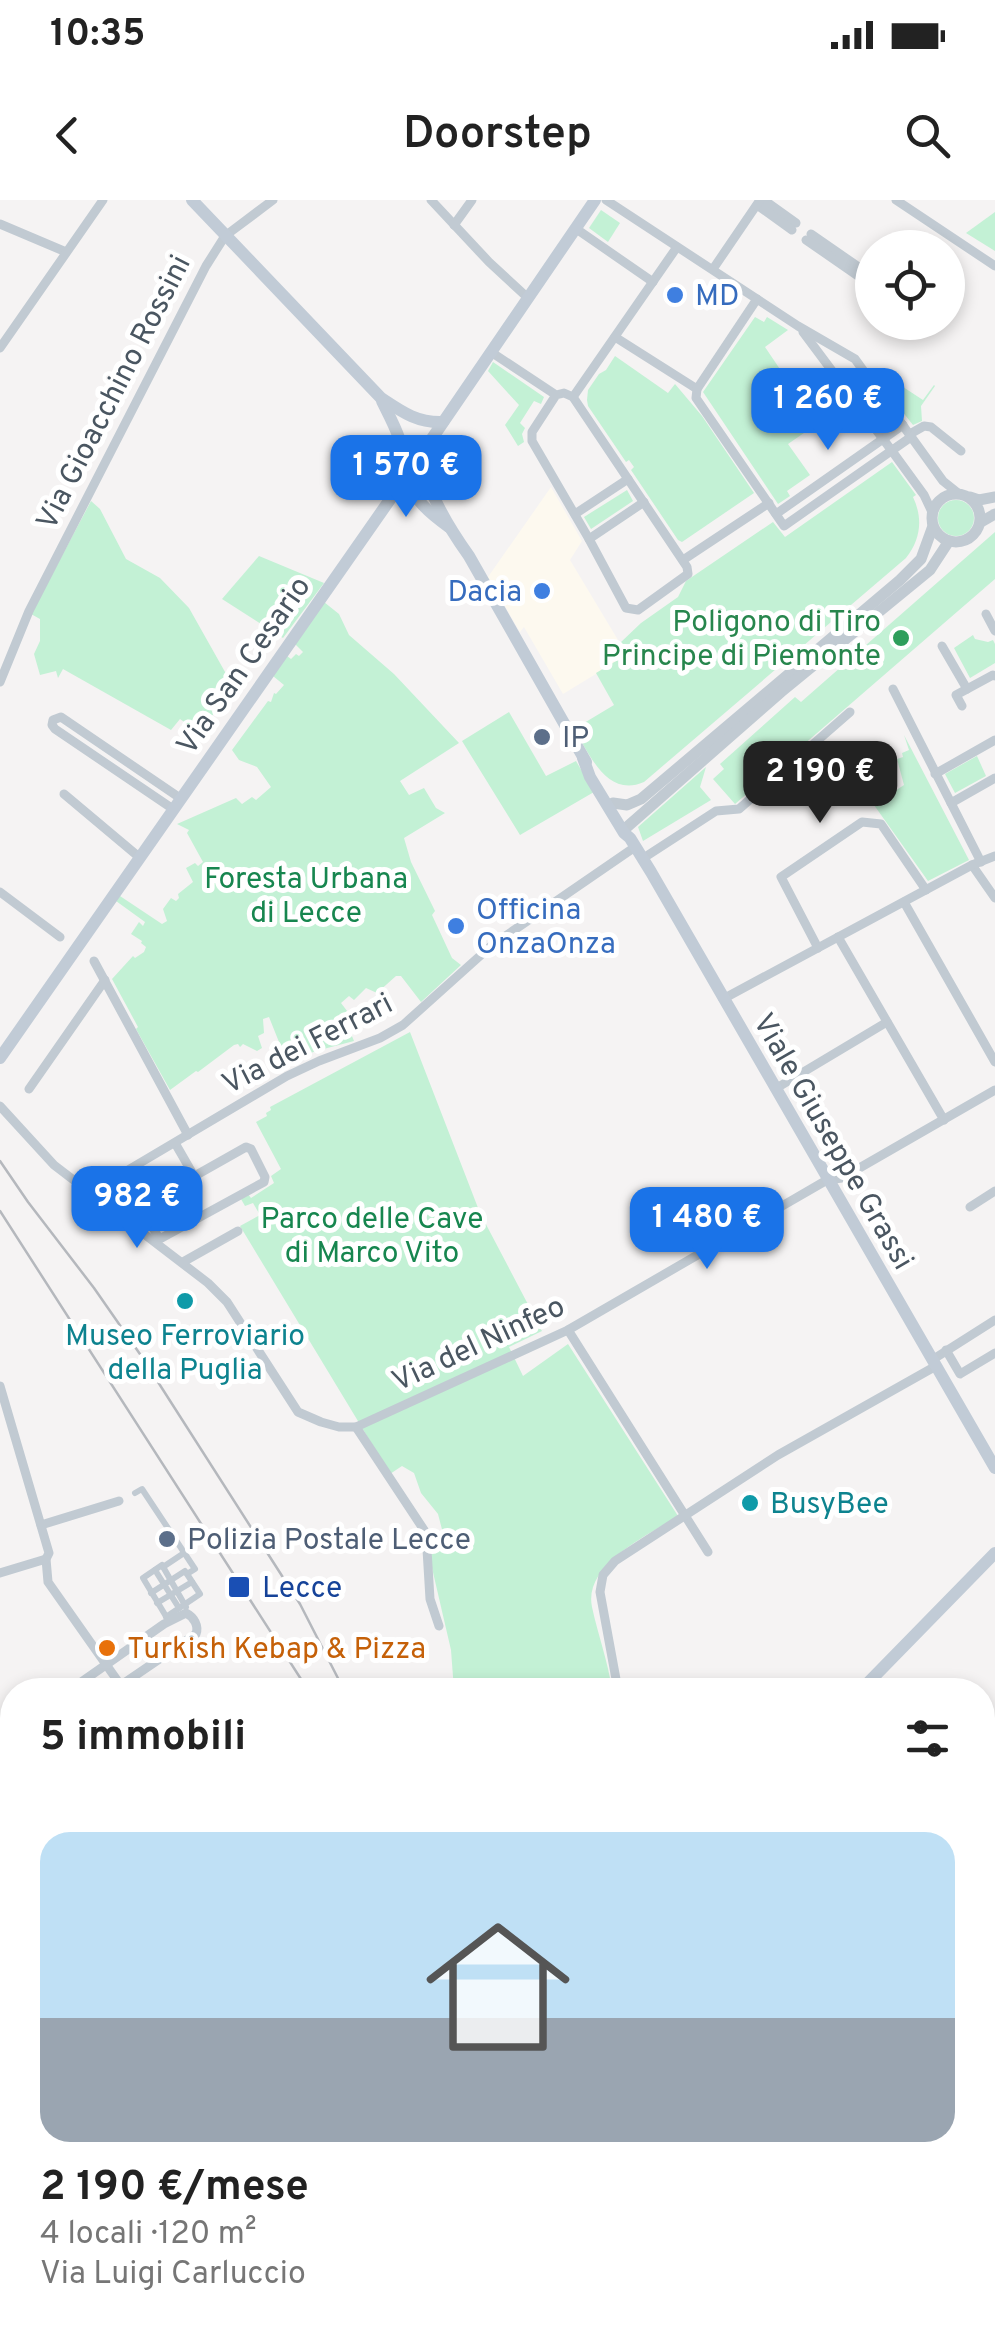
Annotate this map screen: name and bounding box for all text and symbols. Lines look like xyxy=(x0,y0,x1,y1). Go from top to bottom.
text: 10:35 xyxy=(50,11,145,60)
text: Doorstep xyxy=(403,107,592,164)
icon: back xyxy=(40,108,95,163)
icon: search xyxy=(900,108,955,163)
map controls xyxy=(855,230,965,340)
button: locate xyxy=(855,230,965,340)
street label: Via Gioacchino Rossini xyxy=(30,250,201,537)
place label: MD xyxy=(695,279,739,316)
marker: MD xyxy=(664,284,686,306)
pin: 1 260 € xyxy=(736,368,920,453)
text: 1 260 € xyxy=(773,380,883,420)
pin: 1 570 € xyxy=(314,435,498,520)
text: 1 570 € xyxy=(353,447,459,487)
street label: Via San Cesario xyxy=(170,570,320,763)
place label: Dacia xyxy=(447,575,522,612)
marker: Dacia xyxy=(531,580,553,602)
place label: Poligono di Tiro Principe di Piemonte xyxy=(602,605,881,676)
marker: Poligono di Tiro Principe di Piemonte xyxy=(890,627,912,649)
place label: IP xyxy=(562,721,589,758)
marker: IP xyxy=(531,726,553,748)
pin: 2 190 € xyxy=(728,741,912,826)
text: 2 190 € xyxy=(765,753,875,793)
park label: Foresta Urbana di Lecce xyxy=(204,862,408,933)
place label: Officina OnzaOnza xyxy=(476,893,616,964)
marker: Officina OnzaOnza xyxy=(445,915,467,937)
street label: Via dei Ferrari xyxy=(217,986,400,1104)
street label: Viale Giuseppe Grassi xyxy=(743,1007,920,1277)
pin: 982 € xyxy=(67,1166,207,1251)
text: 982 € xyxy=(93,1178,181,1218)
pin: 1 480 € xyxy=(615,1187,799,1272)
text: 1 480 € xyxy=(652,1199,762,1239)
park label: Parco delle Cave di Marco Vito xyxy=(261,1202,483,1273)
street label: Via del Ninfeo xyxy=(387,1289,571,1401)
marker: Museo Ferroviario della Puglia xyxy=(174,1290,196,1312)
place label: Museo Ferroviario della Puglia xyxy=(65,1319,305,1390)
place label: BusyBee xyxy=(770,1487,889,1524)
marker: BusyBee xyxy=(739,1492,761,1514)
place label: Polizia Postale Lecce xyxy=(187,1523,471,1560)
marker: Polizia Postale Lecce xyxy=(156,1528,178,1550)
place label: Lecce xyxy=(262,1571,342,1608)
marker: Lecce xyxy=(226,1574,252,1600)
place label: Turkish Kebap & Pizza xyxy=(127,1632,426,1669)
marker: Turkish Kebap & Pizza xyxy=(96,1637,118,1659)
icon: filters xyxy=(900,1711,955,1766)
text: 5 immobili xyxy=(40,1712,246,1765)
icon: home xyxy=(408,1897,588,2077)
text: 2 190 €/mese xyxy=(40,2162,309,2215)
text: 4 locali · 120 m² xyxy=(40,2215,256,2255)
text: Via Luigi Carluccio xyxy=(40,2255,306,2295)

